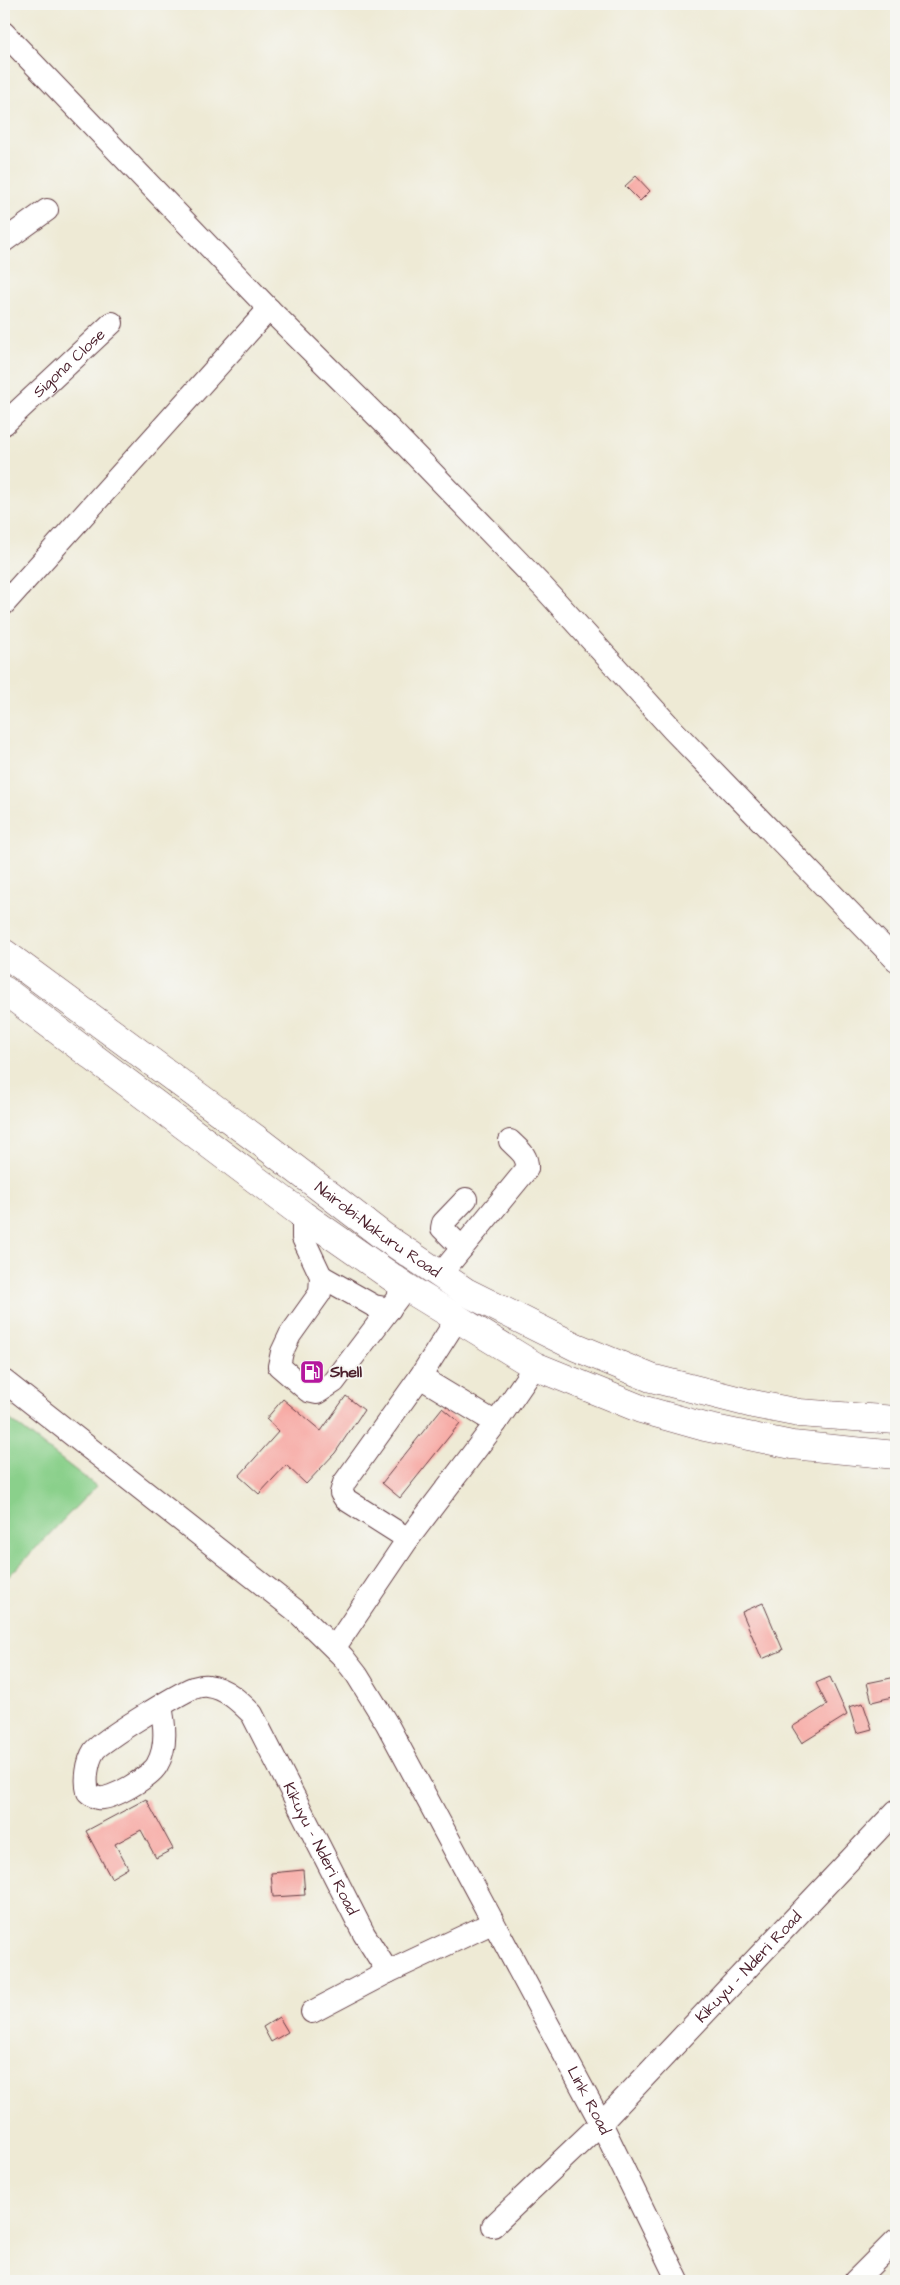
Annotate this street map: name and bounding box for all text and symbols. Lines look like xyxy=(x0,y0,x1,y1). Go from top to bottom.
street label: Sigona Close xyxy=(28,324,110,403)
street label: Nairobi-Nakuru Road xyxy=(310,1176,445,1283)
fuel station icon: Shell xyxy=(299,1359,325,1385)
place label: Shell xyxy=(329,1361,362,1383)
street label: Kikuyu - Nderi Road xyxy=(278,1779,363,1919)
street label: Kikuyu - Nderi Road xyxy=(690,1906,807,2028)
street label: Link Road xyxy=(562,2063,616,2138)

